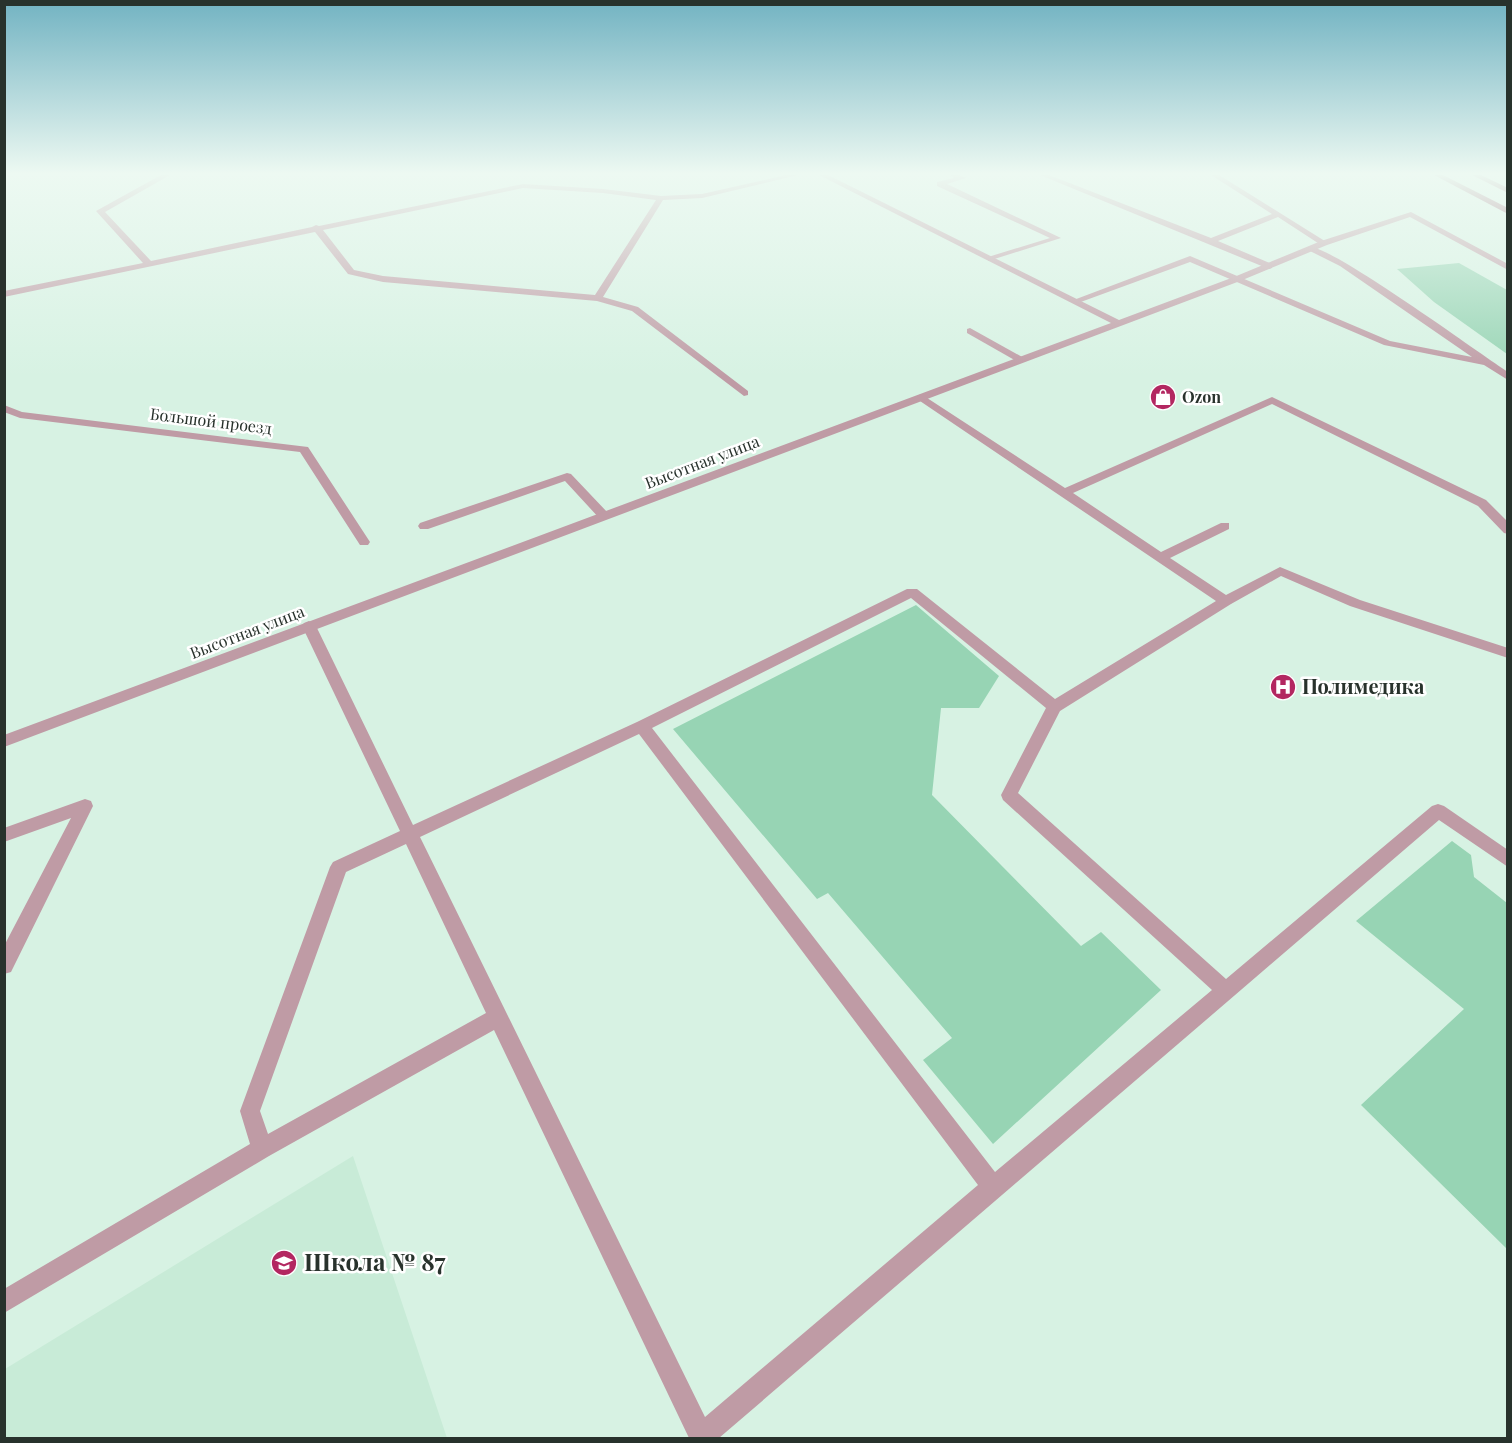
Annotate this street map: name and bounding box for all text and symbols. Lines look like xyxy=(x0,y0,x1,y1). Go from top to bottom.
shop icon: Ozon xyxy=(1148,382,1178,412)
place label: Ozon xyxy=(1182,386,1221,407)
street label: Большой проезд xyxy=(149,403,274,438)
street label: Высотная улица xyxy=(642,430,762,493)
street label: Высотная улица xyxy=(187,600,307,663)
hospital icon: Полимедика xyxy=(1268,672,1298,702)
place label: Полимедика xyxy=(1302,672,1425,699)
place label: Школа № 87 xyxy=(304,1245,446,1277)
school or university icon: Школа № 87 xyxy=(269,1248,299,1278)

